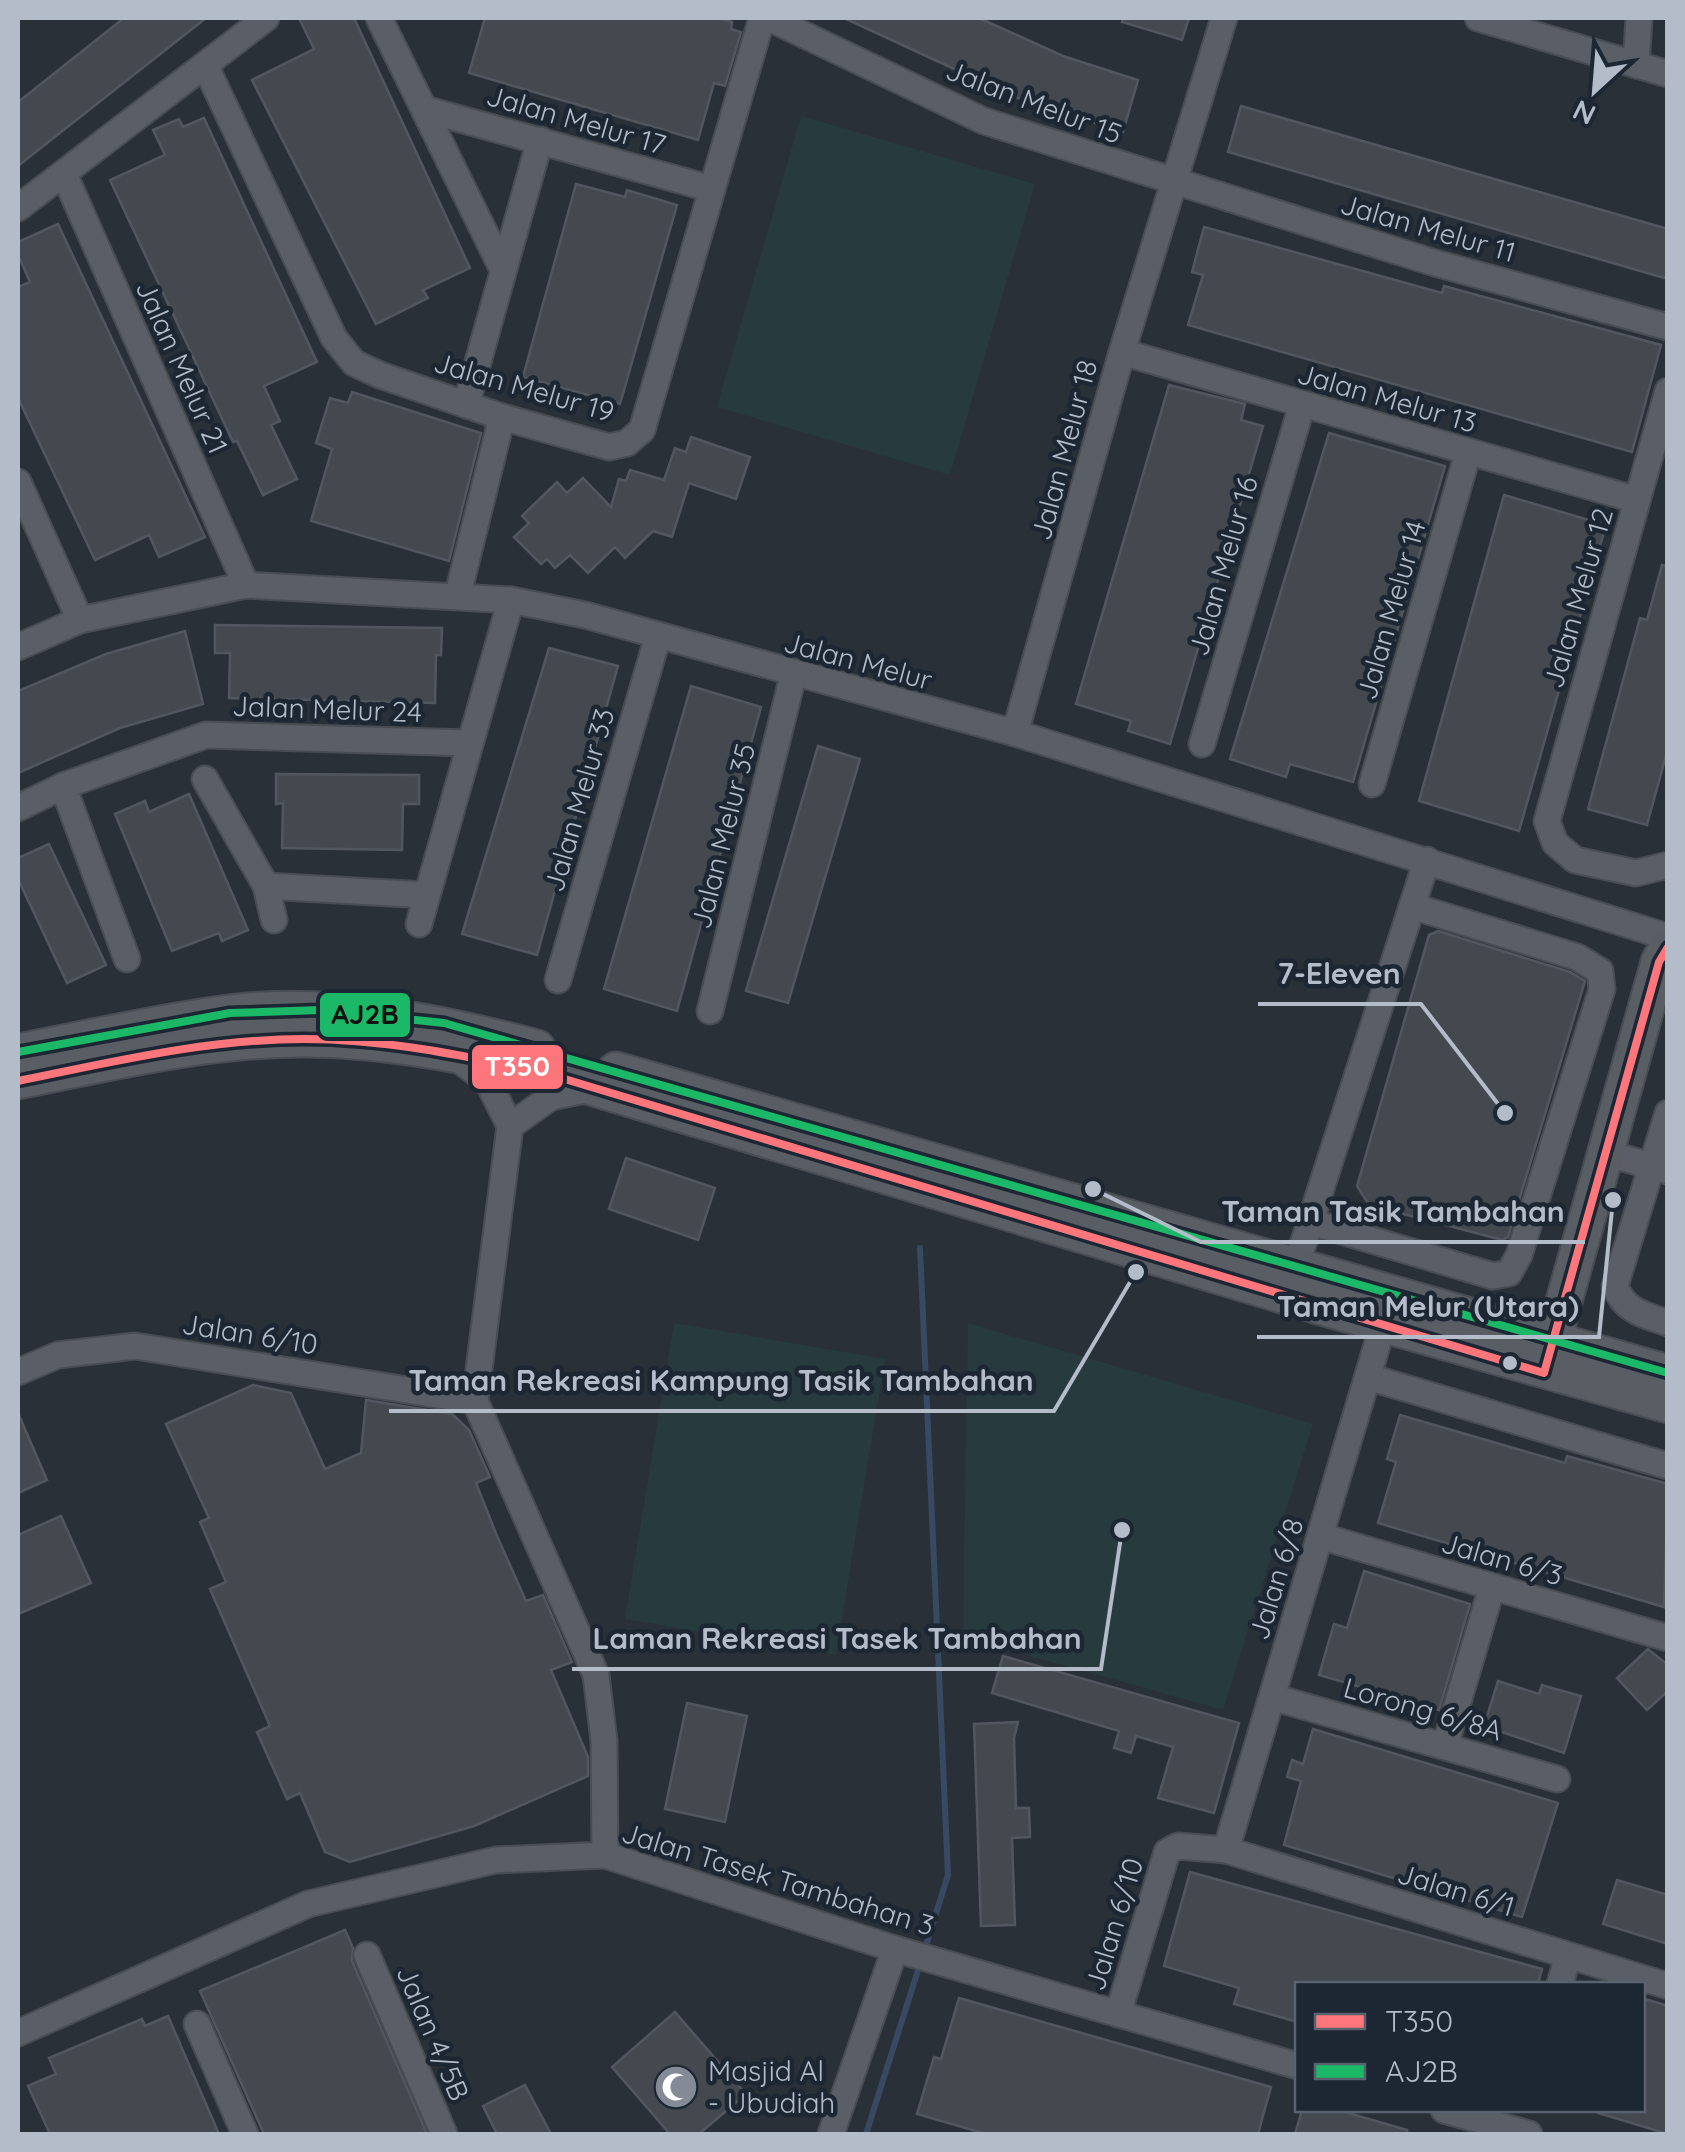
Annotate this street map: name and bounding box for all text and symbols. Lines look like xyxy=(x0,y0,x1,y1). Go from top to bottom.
north arrow xyxy=(1545,40,1645,140)
street label: Jalan Melur 15 xyxy=(941,52,1127,151)
street label: Jalan Melur 17 xyxy=(483,77,670,162)
text: N xyxy=(1567,93,1601,133)
street label: Jalan Melur 11 xyxy=(1337,186,1520,269)
street label: Jalan Melur 21 xyxy=(129,275,236,459)
street label: Jalan Melur 19 xyxy=(430,344,618,429)
street label: Jalan Melur 13 xyxy=(1293,355,1481,440)
street label: Jalan Melur 18 xyxy=(1023,356,1104,544)
street label: Jalan Melur 16 xyxy=(1180,472,1265,660)
street label: Jalan Melur 12 xyxy=(1535,504,1620,692)
street label: Jalan Melur 14 xyxy=(1348,516,1433,703)
street label: Jalan Melur xyxy=(780,624,936,697)
street label: Jalan Melur 24 xyxy=(232,688,422,729)
street label: Jalan Melur 33 xyxy=(536,704,621,896)
street label: Jalan Melur 35 xyxy=(683,740,762,932)
callout: 7-Eleven xyxy=(1258,944,1421,1004)
text: 7-Eleven xyxy=(1277,954,1401,992)
line badge: AJ2B xyxy=(318,991,412,1039)
text: AJ2B xyxy=(331,996,399,1031)
line badge: T350 xyxy=(470,1043,565,1091)
text: T350 xyxy=(484,1048,550,1083)
callout: Taman Tasik Tambahan xyxy=(1201,1182,1585,1242)
text: Taman Tasik Tambahan xyxy=(1221,1192,1565,1230)
callout: Taman Melur (Utara) xyxy=(1257,1277,1599,1337)
text: Taman Melur (Utara) xyxy=(1277,1287,1579,1325)
street label: Jalan 6/10 xyxy=(180,1306,320,1362)
callout: Taman Rekreasi Kampung Tasik Tambahan xyxy=(389,1351,1054,1411)
unlabelled marker xyxy=(1500,1353,1520,1373)
text: Taman Rekreasi Kampung Tasik Tambahan xyxy=(408,1361,1034,1399)
street label: Jalan 6/8 xyxy=(1241,1514,1311,1644)
street label: Jalan 6/3 xyxy=(1437,1525,1567,1593)
callout: Laman Rekreasi Tasek Tambahan xyxy=(572,1609,1101,1669)
text: Laman Rekreasi Tasek Tambahan xyxy=(592,1619,1082,1657)
street label: Lorong 6/8A xyxy=(1340,1669,1506,1748)
street label: Jalan Tasek Tambahan 3 xyxy=(618,1814,939,1943)
street label: Jalan 6/10 xyxy=(1077,1853,1150,1994)
street label: Jalan 6/1 xyxy=(1394,1855,1519,1924)
street label: Jalan 4/5B xyxy=(389,1960,478,2106)
legend xyxy=(1295,1982,1645,2112)
text: T350 xyxy=(1385,2002,1453,2040)
text: AJ2B xyxy=(1385,2052,1458,2090)
place label: Masjid Al - Ubudiah xyxy=(708,2053,835,2120)
mosque icon: Masjid Al - Ubudiah xyxy=(653,2064,699,2110)

